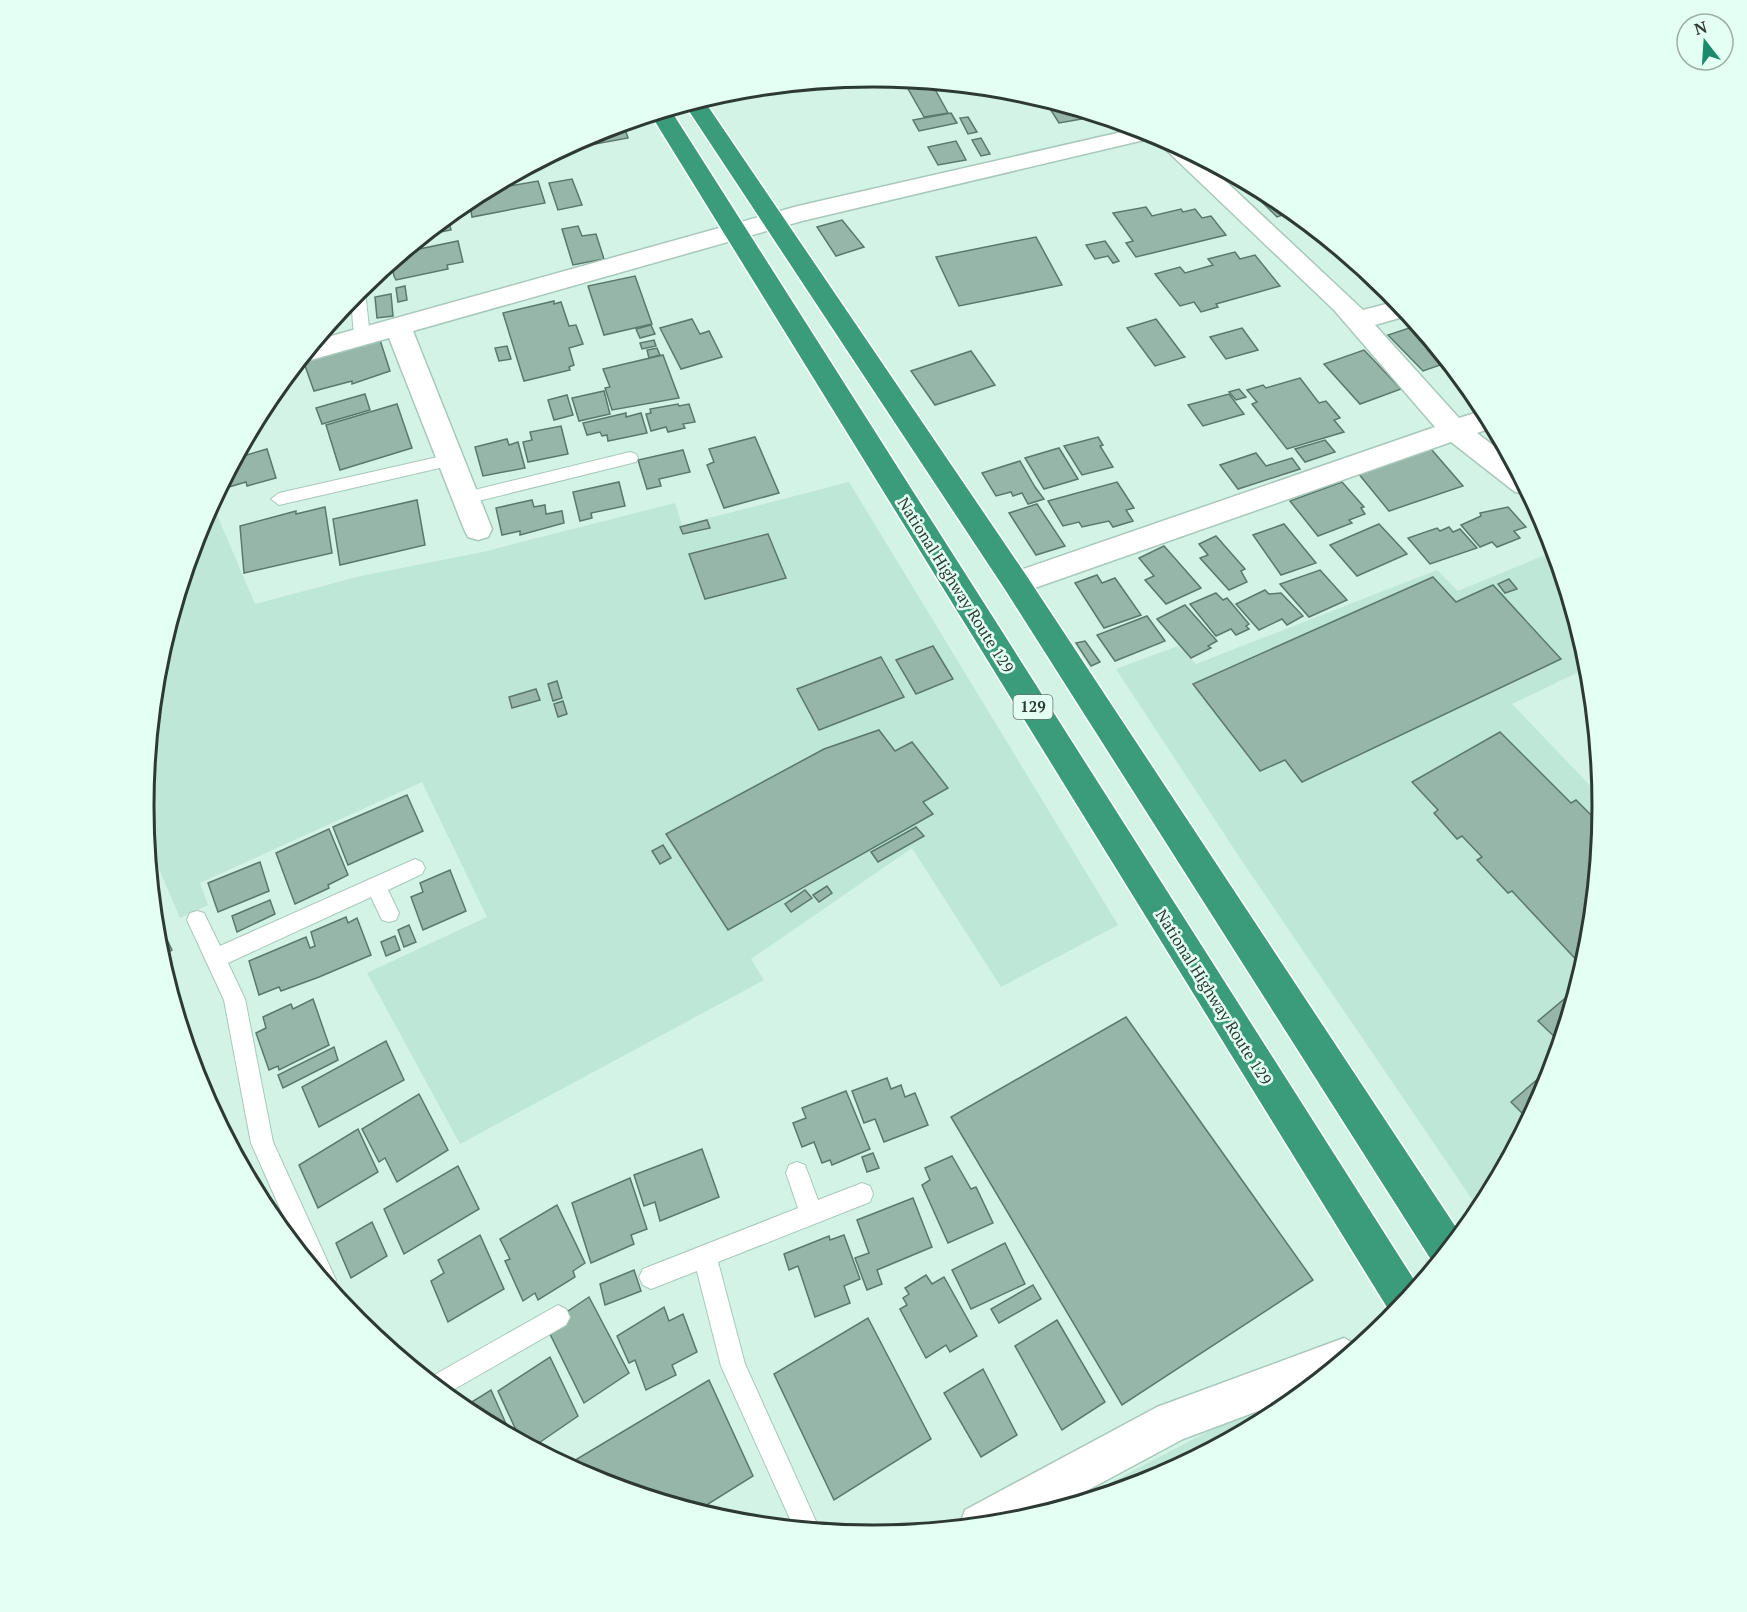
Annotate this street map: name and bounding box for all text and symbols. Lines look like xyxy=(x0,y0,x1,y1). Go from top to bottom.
north arrow xyxy=(1675,12,1735,72)
text: N xyxy=(1692,15,1710,40)
street label: National Highway Route 129 xyxy=(893,493,1019,677)
road number: 129 xyxy=(1014,695,1052,719)
street label: National Highway Route 129 xyxy=(1151,905,1277,1089)

